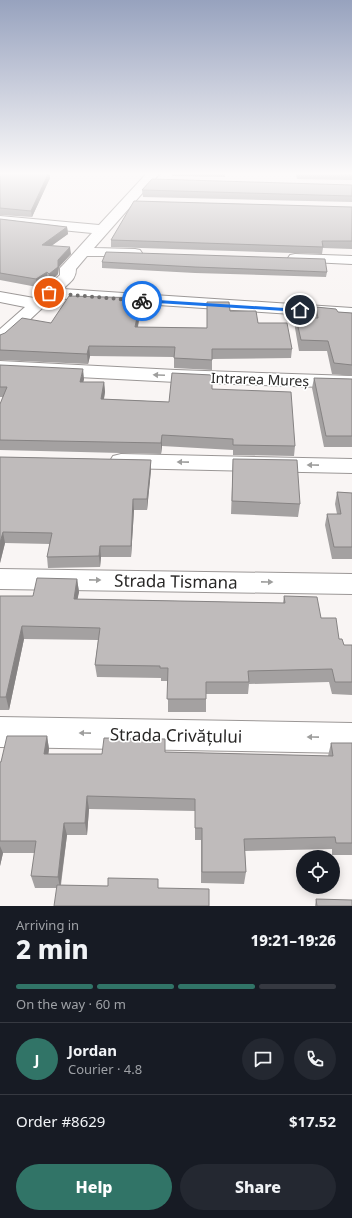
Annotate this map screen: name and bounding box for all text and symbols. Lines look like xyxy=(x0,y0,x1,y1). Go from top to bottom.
pin xyxy=(32,276,66,310)
courier xyxy=(122,281,162,321)
icon: bag xyxy=(38,282,60,304)
icon: bike xyxy=(131,290,153,312)
pin xyxy=(283,293,317,327)
icon: home xyxy=(289,299,311,321)
street label: Intrarea Mureș xyxy=(211,368,310,390)
one-way arrow xyxy=(153,372,165,379)
one-way arrow xyxy=(177,459,189,466)
one-way arrow xyxy=(306,462,319,468)
street label: Strada Tismana xyxy=(114,568,238,594)
one-way arrow xyxy=(89,577,102,583)
one-way arrow xyxy=(261,579,274,585)
street label: Strada Crivățului xyxy=(110,722,242,748)
one-way arrow xyxy=(78,730,91,736)
one-way arrow xyxy=(306,734,319,740)
map controls xyxy=(296,850,340,894)
button: locate xyxy=(296,850,340,894)
text: Arriving in xyxy=(16,916,79,934)
text: 19:21–19:26 xyxy=(251,930,336,950)
text: 2 min xyxy=(16,931,89,967)
text: On the way · 60 m xyxy=(16,995,126,1013)
button: chat xyxy=(242,1038,284,1080)
button: phone xyxy=(294,1038,336,1080)
text: Jordan xyxy=(68,1040,117,1060)
text: J xyxy=(35,1049,39,1069)
text: Courier · 4.8 xyxy=(68,1060,142,1078)
text: Order #8629 xyxy=(16,1111,105,1131)
text: $17.52 xyxy=(289,1111,336,1131)
button: Help xyxy=(16,1164,172,1210)
button: Share xyxy=(180,1164,336,1210)

